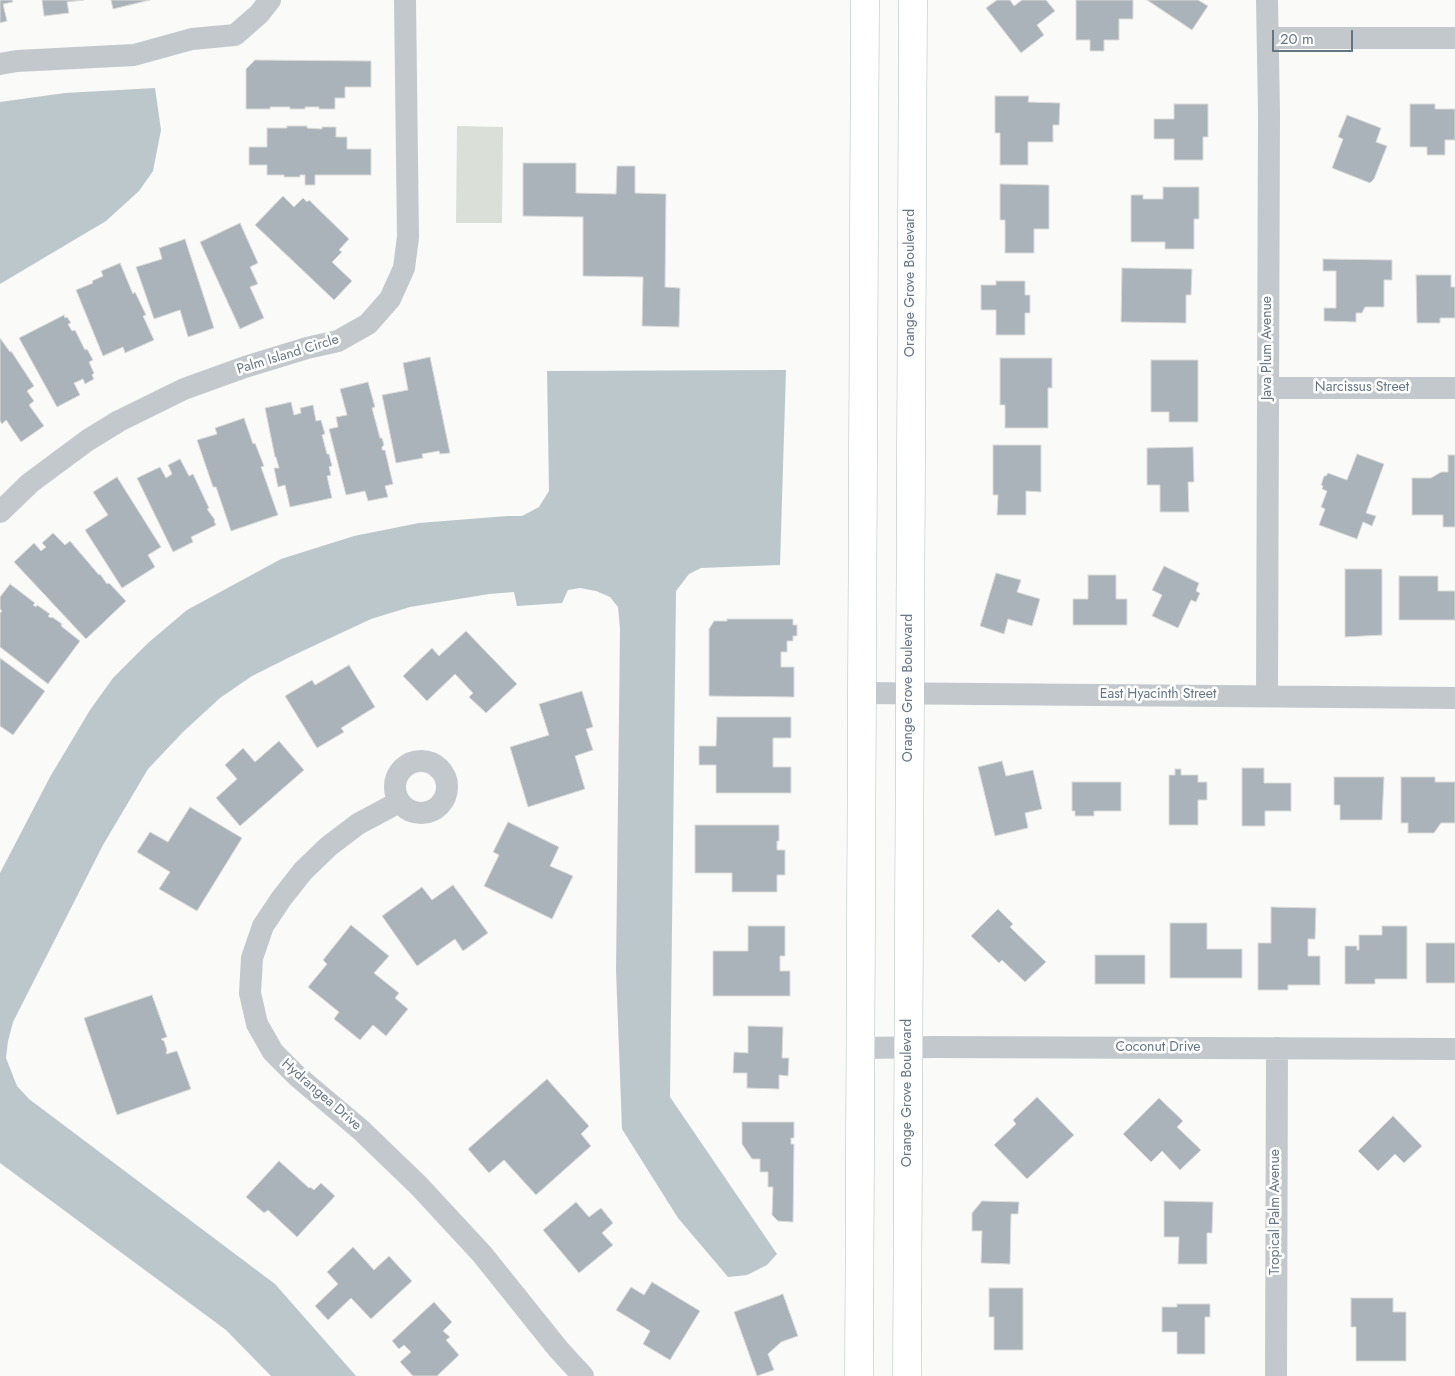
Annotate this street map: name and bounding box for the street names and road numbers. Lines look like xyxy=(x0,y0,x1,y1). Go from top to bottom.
street label: Orange Grove Boulevard xyxy=(903,209,919,357)
street label: Java Plum Avenue xyxy=(1260,296,1276,400)
street label: Palm Island Circle xyxy=(235,331,341,379)
street label: Narcissus Street xyxy=(1315,380,1409,396)
street label: Orange Grove Boulevard xyxy=(901,614,917,762)
street label: East Hyacinth Street xyxy=(1100,687,1216,703)
street label: Orange Grove Boulevard xyxy=(900,1019,916,1167)
street label: Coconut Drive xyxy=(1116,1040,1200,1056)
street label: Hydrangea Drive xyxy=(278,1056,364,1134)
street label: Tropical Palm Avenue xyxy=(1268,1149,1284,1275)

